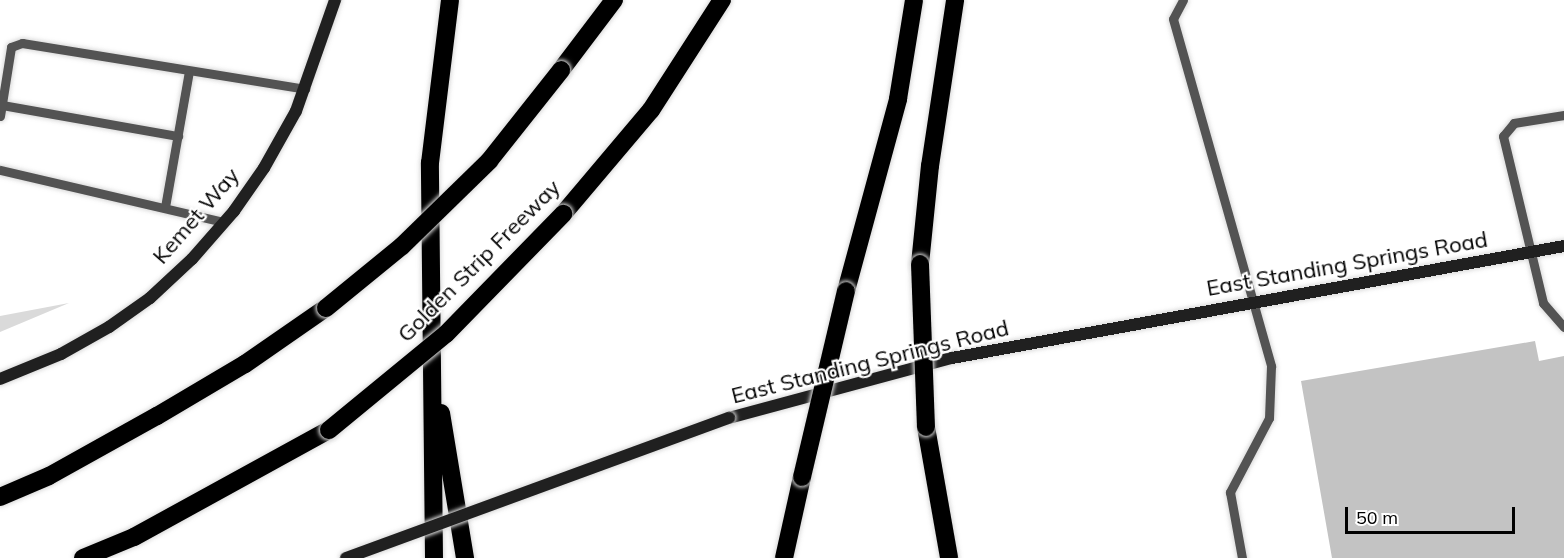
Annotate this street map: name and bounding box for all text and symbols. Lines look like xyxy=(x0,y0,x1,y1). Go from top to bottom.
street label: Kemet Way xyxy=(147,163,245,269)
street label: Golden Strip Freeway xyxy=(392,174,566,348)
street label: East Standing Springs Road xyxy=(1204,226,1490,302)
street label: East Standing Springs Road xyxy=(729,315,1011,409)
scale bar xyxy=(1348,495,1518,533)
text: 50 m xyxy=(1356,506,1398,529)

